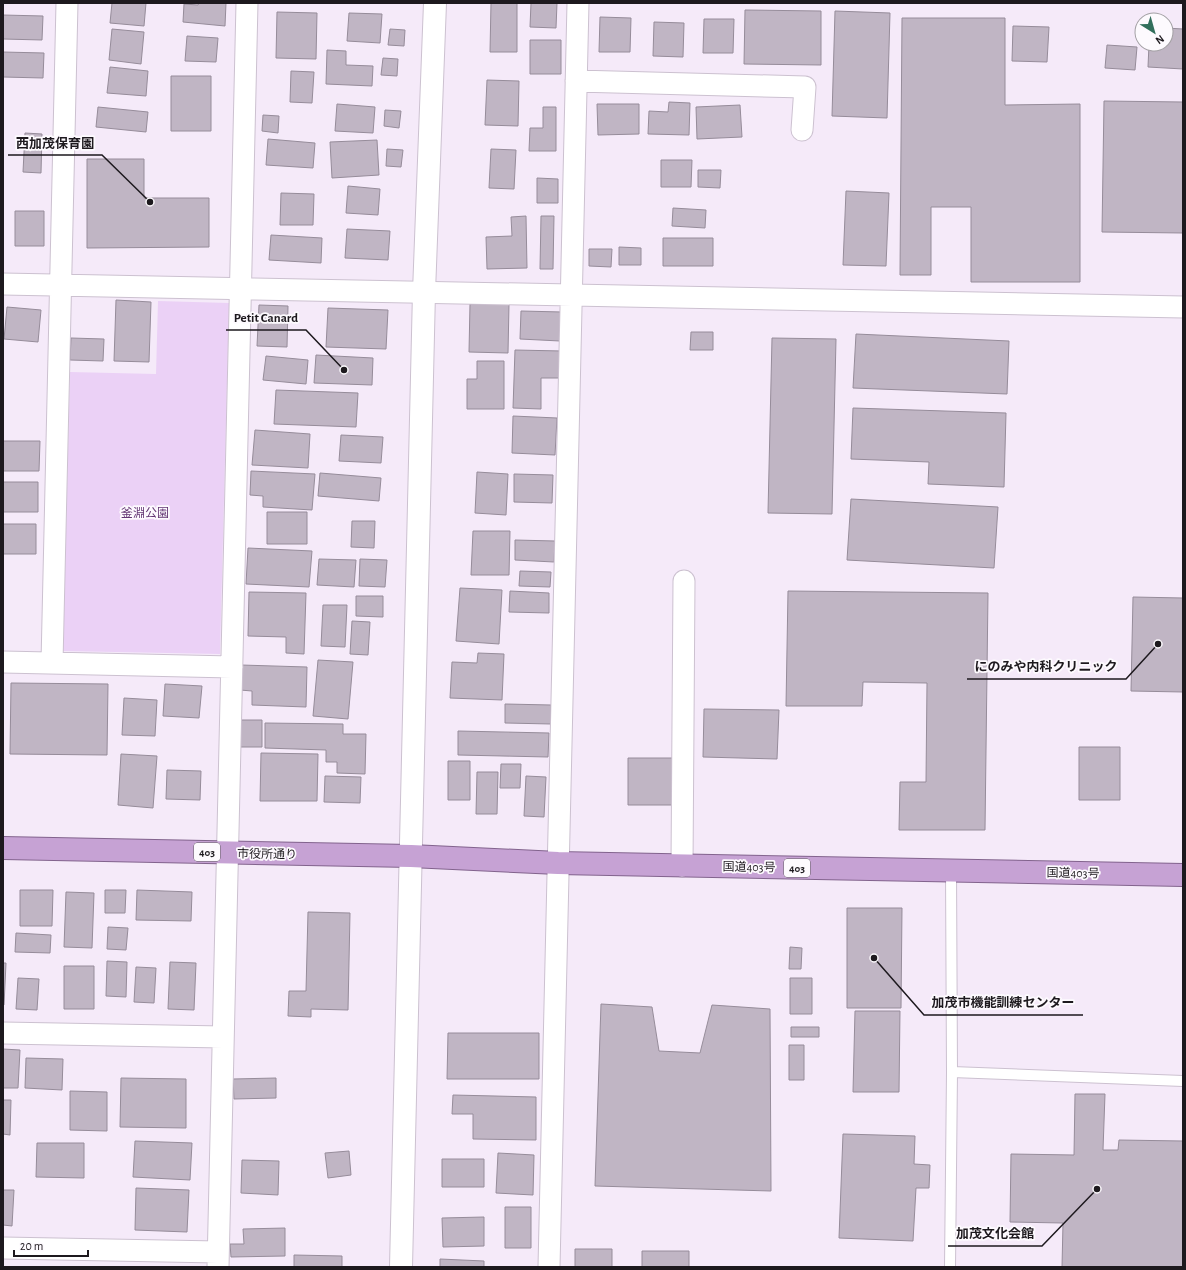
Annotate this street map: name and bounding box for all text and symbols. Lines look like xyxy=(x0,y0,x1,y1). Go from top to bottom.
north arrow xyxy=(1134,12,1174,52)
text: N xyxy=(1153,33,1166,46)
callout: 西加茂保育園 xyxy=(8,130,102,155)
text: 西加茂保育園 xyxy=(16,136,94,151)
callout: Petit Canard xyxy=(226,305,306,330)
text: Petit Canard xyxy=(234,312,298,325)
park label: 釜淵公園 xyxy=(121,506,169,519)
callout: にのみや内科クリニック xyxy=(967,654,1126,679)
text: にのみや内科クリニック xyxy=(974,660,1118,674)
road number: 403 xyxy=(194,843,220,861)
street label: 市役所通り xyxy=(237,846,297,861)
road number: 403 xyxy=(784,859,810,877)
street label: 国道403号 xyxy=(722,860,776,873)
street label: 国道403号 xyxy=(1046,866,1100,879)
callout: 加茂市機能訓練センター xyxy=(924,990,1083,1015)
text: 加茂市機能訓練センター xyxy=(931,995,1075,1010)
callout: 加茂文化会館 xyxy=(948,1221,1042,1246)
text: 加茂文化会館 xyxy=(956,1226,1034,1241)
scale bar xyxy=(14,1232,88,1258)
text: 20 m xyxy=(20,1240,43,1252)

